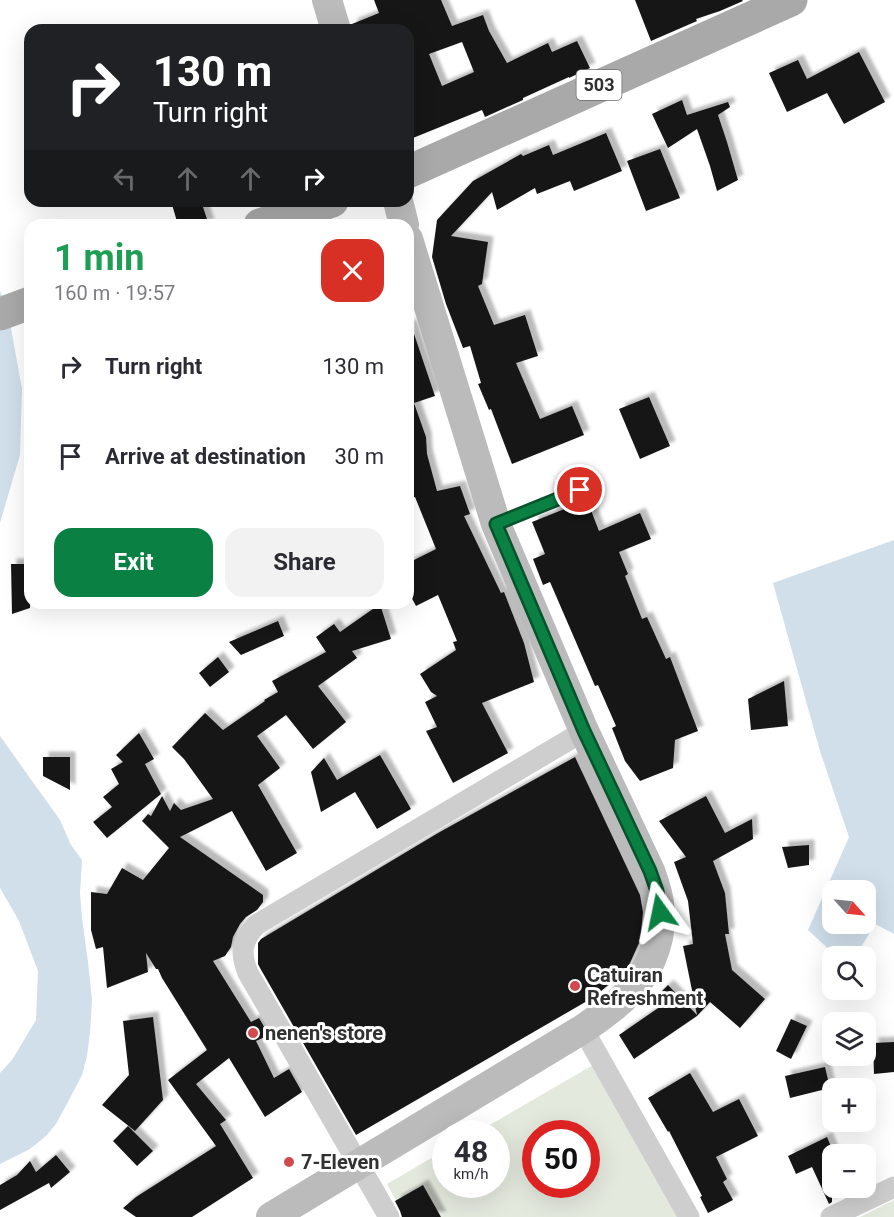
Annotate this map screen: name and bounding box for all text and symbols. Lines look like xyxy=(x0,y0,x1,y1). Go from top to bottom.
text: 130 m xyxy=(153,47,272,96)
icon: right xyxy=(54,48,132,126)
road number: 503 xyxy=(576,70,622,100)
text: Turn right xyxy=(153,97,268,129)
icon: left xyxy=(108,162,141,195)
icon: ahead xyxy=(171,162,204,195)
icon: ahead xyxy=(234,162,267,195)
icon: right xyxy=(297,162,330,195)
text: 1 min xyxy=(54,237,145,279)
button: close xyxy=(321,239,384,302)
text: 160 m · 19:57 xyxy=(54,281,175,305)
icon: right xyxy=(54,350,87,383)
text: Turn right xyxy=(105,354,202,379)
text: 130 m xyxy=(322,354,384,379)
icon: arrive xyxy=(54,440,87,473)
text: Arrive at destination xyxy=(105,444,306,469)
text: 30 m xyxy=(335,444,384,469)
pin xyxy=(554,464,605,515)
icon: arrive xyxy=(563,473,596,506)
button: Exit xyxy=(54,528,213,597)
button: Share xyxy=(225,528,384,597)
position arrow xyxy=(628,880,692,944)
north arrow xyxy=(822,880,876,934)
map controls xyxy=(822,880,876,1198)
button: search xyxy=(822,946,876,1000)
place label: Catuiran Refreshment xyxy=(587,963,704,1010)
marker: Catuiran Refreshment xyxy=(568,979,582,993)
button: layers xyxy=(822,1012,876,1066)
place label: nenen's store xyxy=(265,1021,383,1045)
marker: nenen's store xyxy=(246,1026,260,1040)
button: + xyxy=(822,1078,876,1132)
speed limit sign: 50 xyxy=(522,1120,600,1198)
text: 48 xyxy=(454,1134,488,1169)
button: − xyxy=(822,1144,876,1198)
place label: 7-Eleven xyxy=(301,1150,380,1174)
marker: 7-Eleven xyxy=(282,1155,296,1169)
text: km/h xyxy=(453,1165,489,1183)

